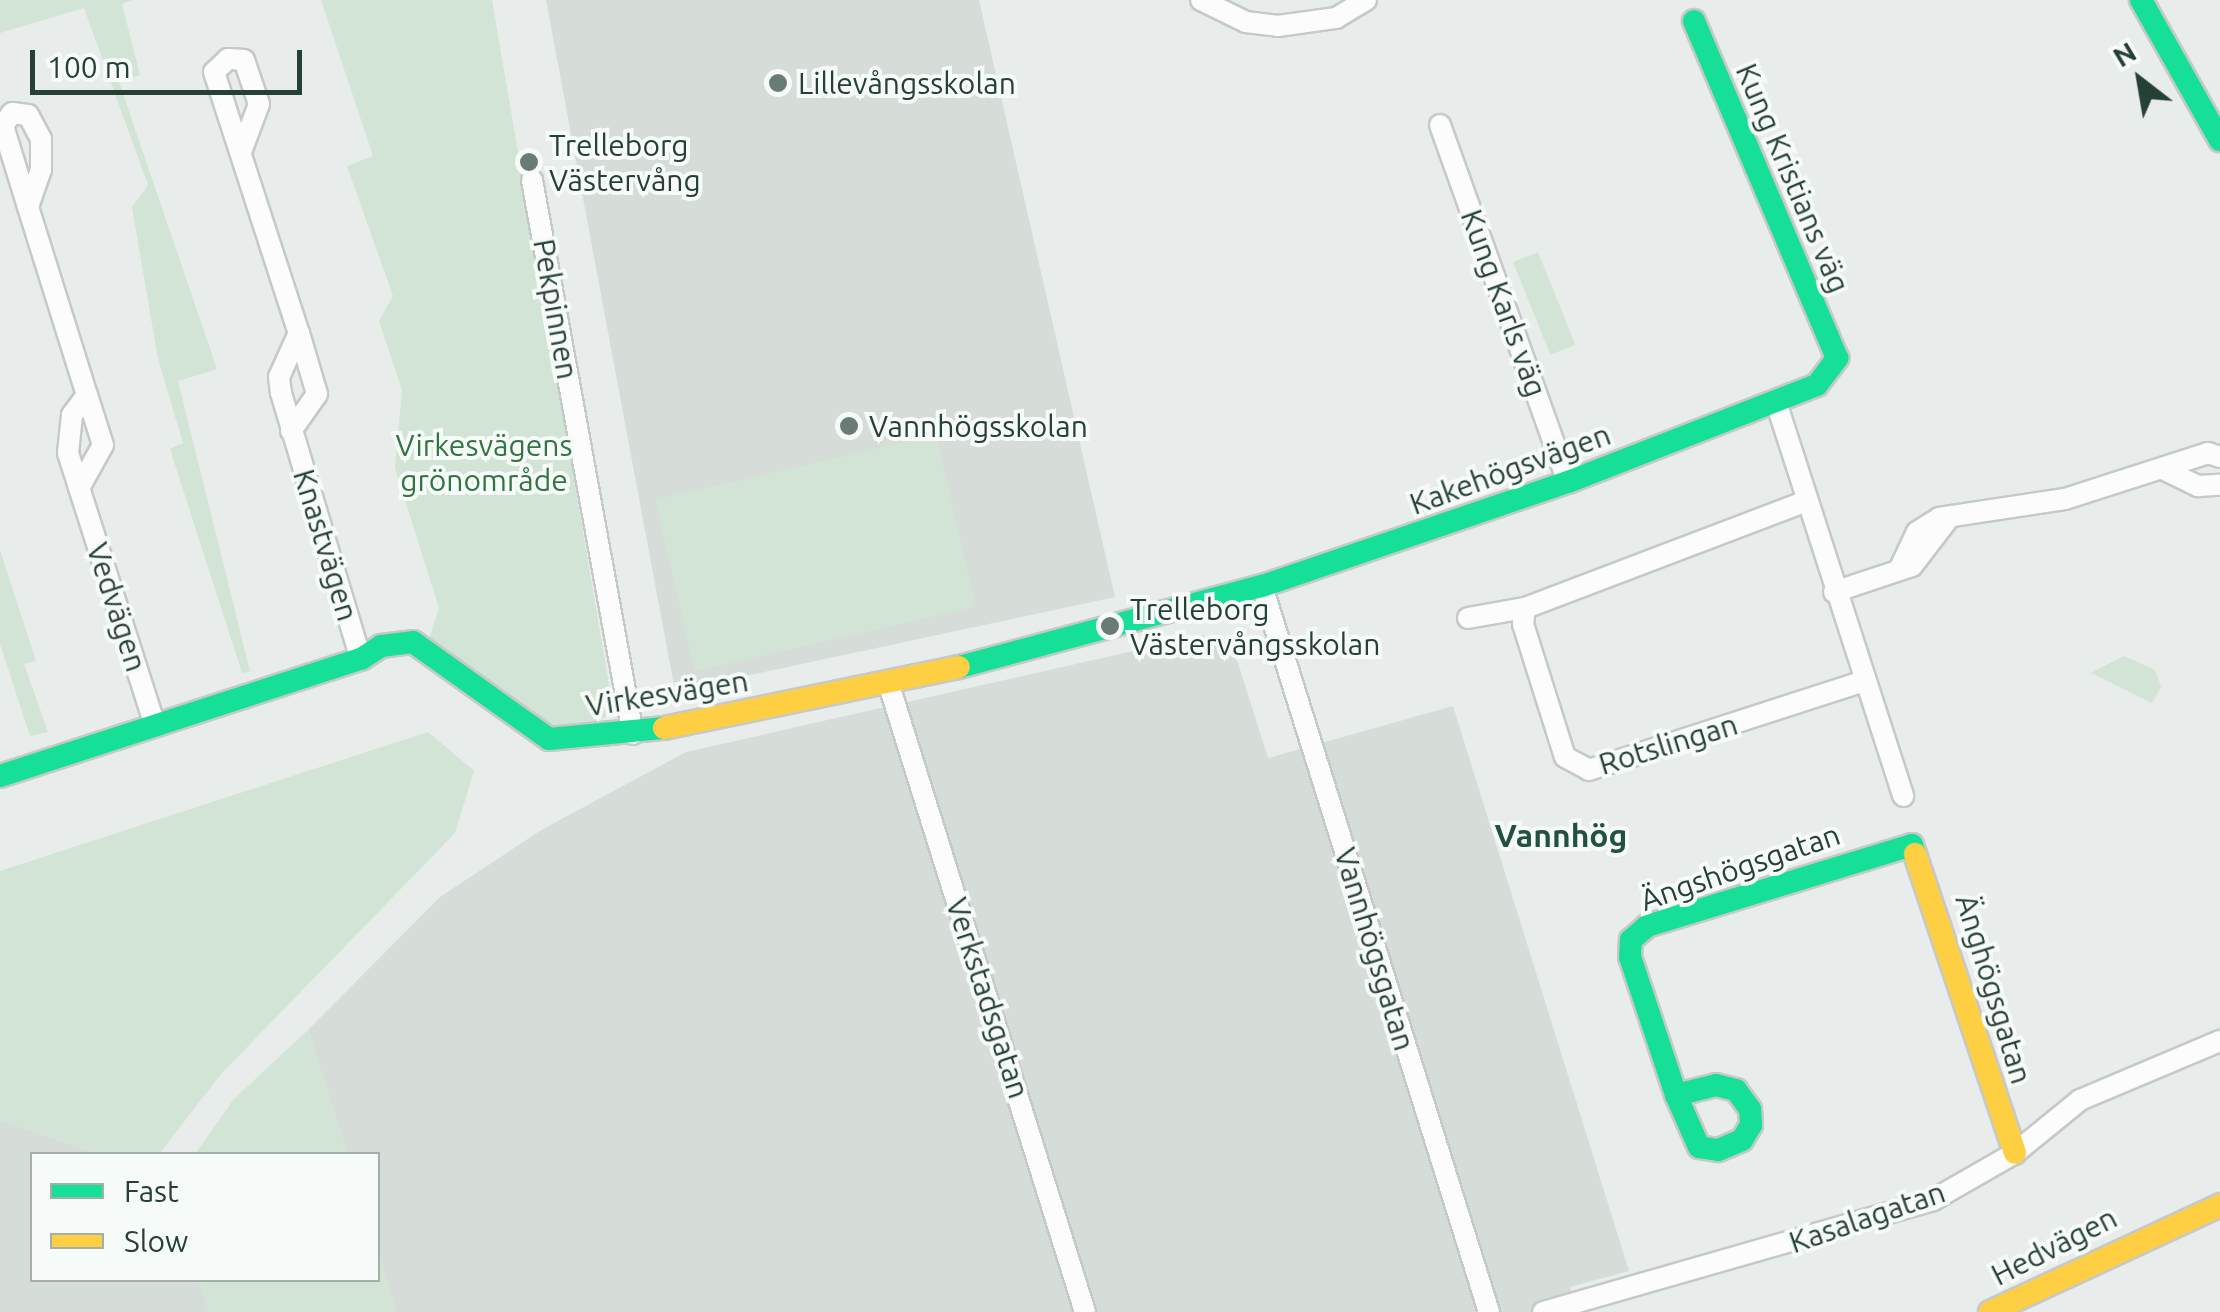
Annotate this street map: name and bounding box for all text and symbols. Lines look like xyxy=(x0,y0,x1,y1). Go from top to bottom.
scale bar xyxy=(35,30,308,92)
north arrow xyxy=(2090,30,2190,130)
text: N xyxy=(2107,35,2141,73)
text: 100 m xyxy=(47,50,131,84)
street label: Kung Kristians väg xyxy=(1729,58,1857,298)
place label: Lillevångsskolan xyxy=(798,65,1016,101)
marker: Lillevångsskolan xyxy=(767,72,789,94)
place label: Trelleborg Västervång xyxy=(549,127,701,198)
marker: Trelleborg Västervång xyxy=(518,151,540,173)
street label: Kung Karls väg xyxy=(1453,204,1555,402)
street label: Pekpinnen xyxy=(526,236,586,382)
place label: Vannhögsskolan xyxy=(869,408,1088,444)
marker: Vannhögsskolan xyxy=(838,415,860,437)
street label: Kakehögsvägen xyxy=(1405,416,1615,522)
park label: Virkesvägens grönområde xyxy=(396,427,572,498)
street label: Knastvägen xyxy=(286,465,366,625)
street label: Vedvägen xyxy=(79,538,155,676)
place label: Trelleborg Västervångsskolan xyxy=(1130,591,1380,662)
marker: Trelleborg Västervångsskolan xyxy=(1099,615,1121,637)
street label: Virkesvägen xyxy=(583,662,751,724)
street label: Rotslingan xyxy=(1594,706,1742,782)
district label: Vannhög xyxy=(1495,816,1627,854)
street label: Ängshögsgatan xyxy=(1635,816,1845,918)
street label: Vannhögsgatan xyxy=(1327,843,1423,1055)
street label: Änghögsgatan xyxy=(1948,890,2040,1088)
street label: Verkstadsgatan xyxy=(939,893,1037,1103)
legend xyxy=(30,1152,380,1282)
text: Fast xyxy=(124,1174,179,1208)
street label: Kasalagatan xyxy=(1784,1174,1950,1260)
street label: Hedvägen xyxy=(1985,1199,2123,1293)
text: Slow xyxy=(124,1224,188,1258)

